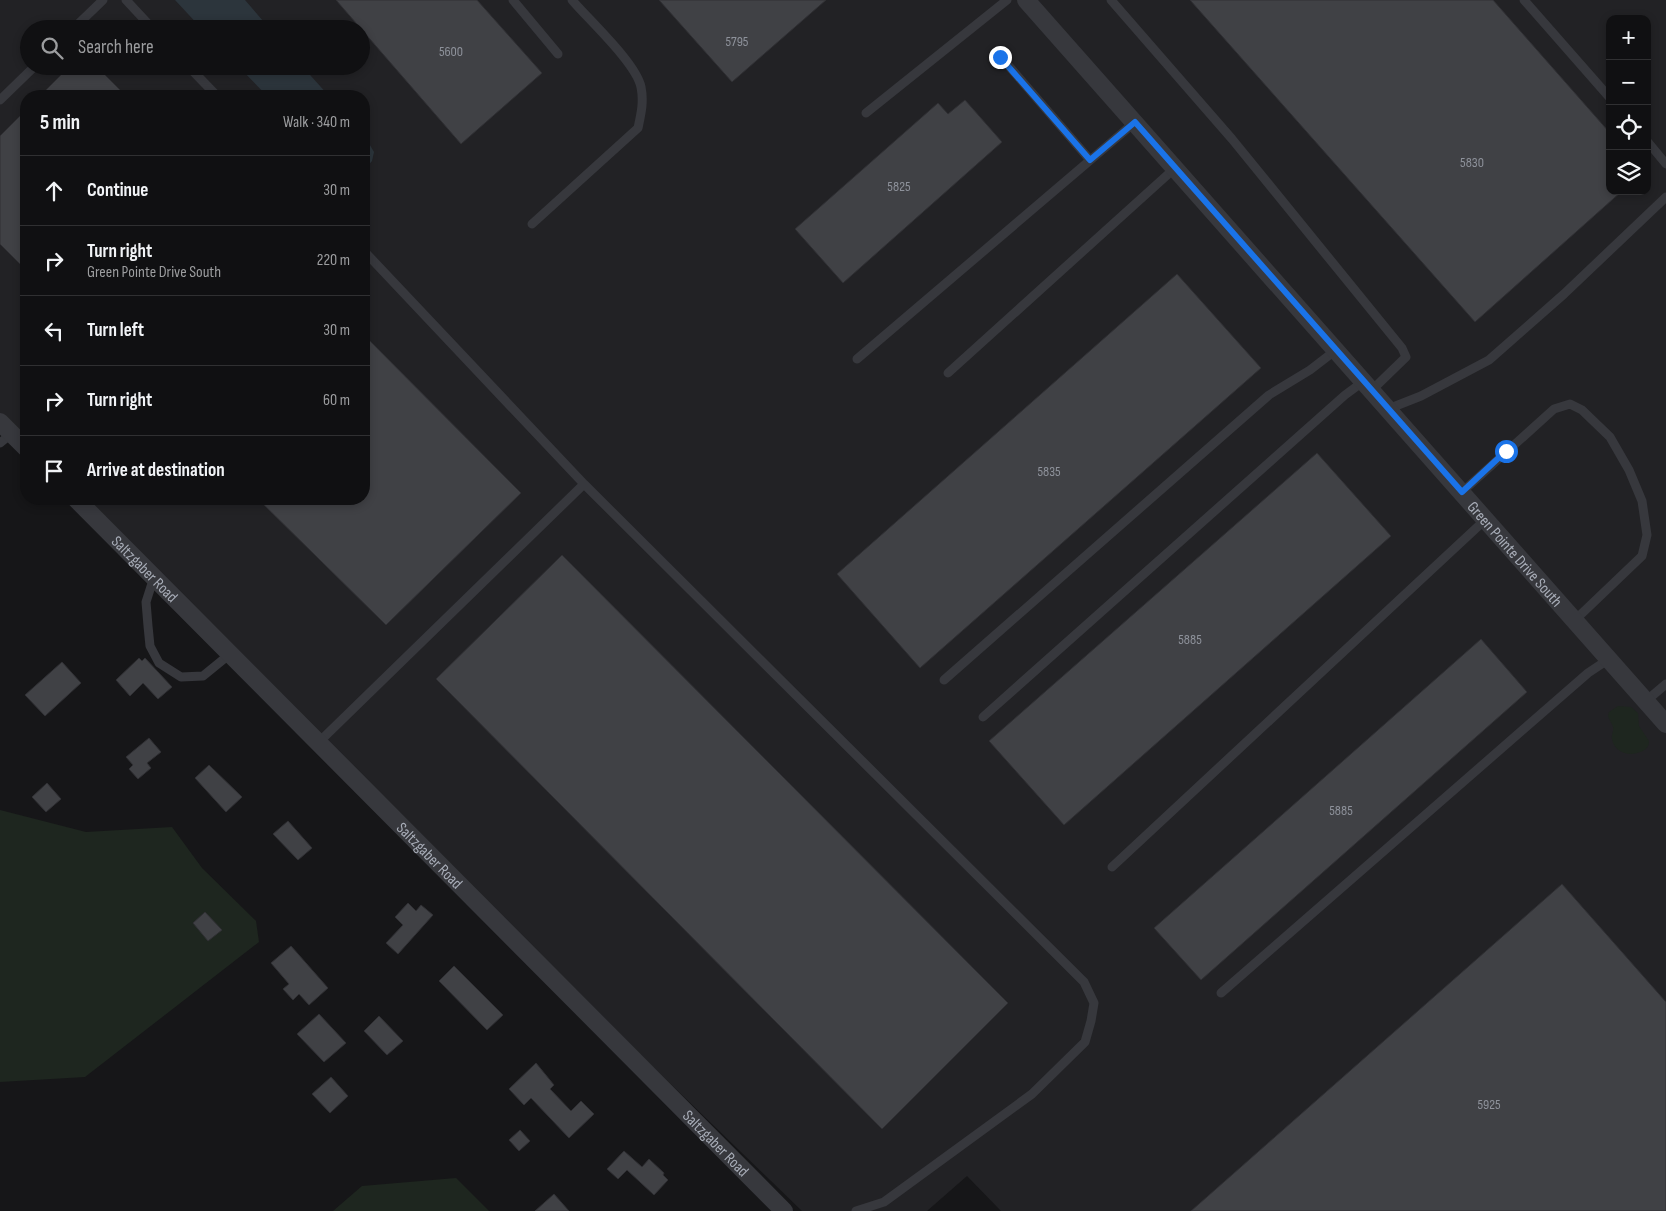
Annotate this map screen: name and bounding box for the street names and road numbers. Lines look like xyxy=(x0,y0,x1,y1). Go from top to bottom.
street label: Green Pointe Drive South xyxy=(1463,498,1566,611)
street label: Saltzgaber Road xyxy=(107,532,181,607)
street label: Saltzgaber Road xyxy=(392,819,466,893)
street label: Saltzgaber Road xyxy=(678,1107,752,1181)

